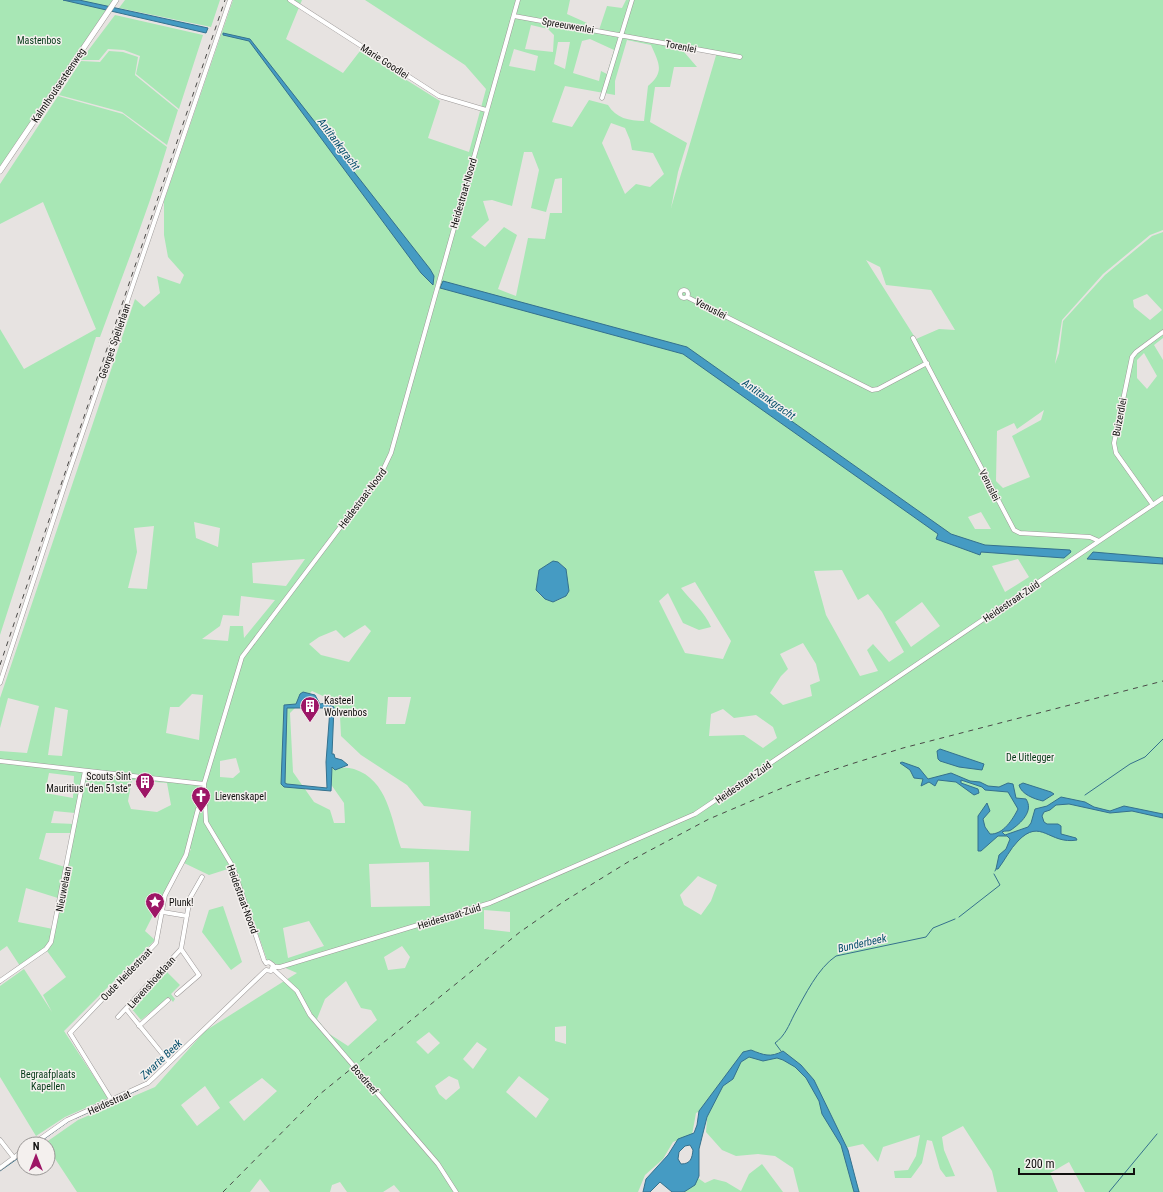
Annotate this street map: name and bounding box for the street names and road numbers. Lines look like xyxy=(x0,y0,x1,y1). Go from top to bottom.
street label: Spreeuwenlei xyxy=(541,16,595,35)
street label: Torenlei xyxy=(664,38,697,55)
street label: Marie Goodlei xyxy=(359,42,411,81)
street label: Kalmthoutsesteenweg xyxy=(29,46,88,125)
street label: Heidestraat-Noord xyxy=(448,157,479,229)
street label: Venuslei xyxy=(693,296,728,321)
street label: Georges Spelierlaan xyxy=(96,302,133,380)
street label: Buizerdlei xyxy=(1110,397,1129,437)
street label: Heidestraat-Noord xyxy=(336,466,389,531)
street label: Venuslei xyxy=(977,468,1002,503)
street label: Heidestraat-Zuid xyxy=(981,579,1042,624)
street label: Heidestraat-Zuid xyxy=(713,759,773,806)
street label: Heidestraat-Noord xyxy=(225,863,260,935)
street label: Nieuwelaan xyxy=(54,865,73,913)
street label: Heidestraat-Zuid xyxy=(416,902,482,931)
street label: Oude Heidestraat xyxy=(99,946,154,1003)
street label: Lievenshoeklaan xyxy=(125,954,178,1010)
street label: Bosdreef xyxy=(349,1062,381,1097)
street label: Heidestraat xyxy=(86,1088,132,1117)

